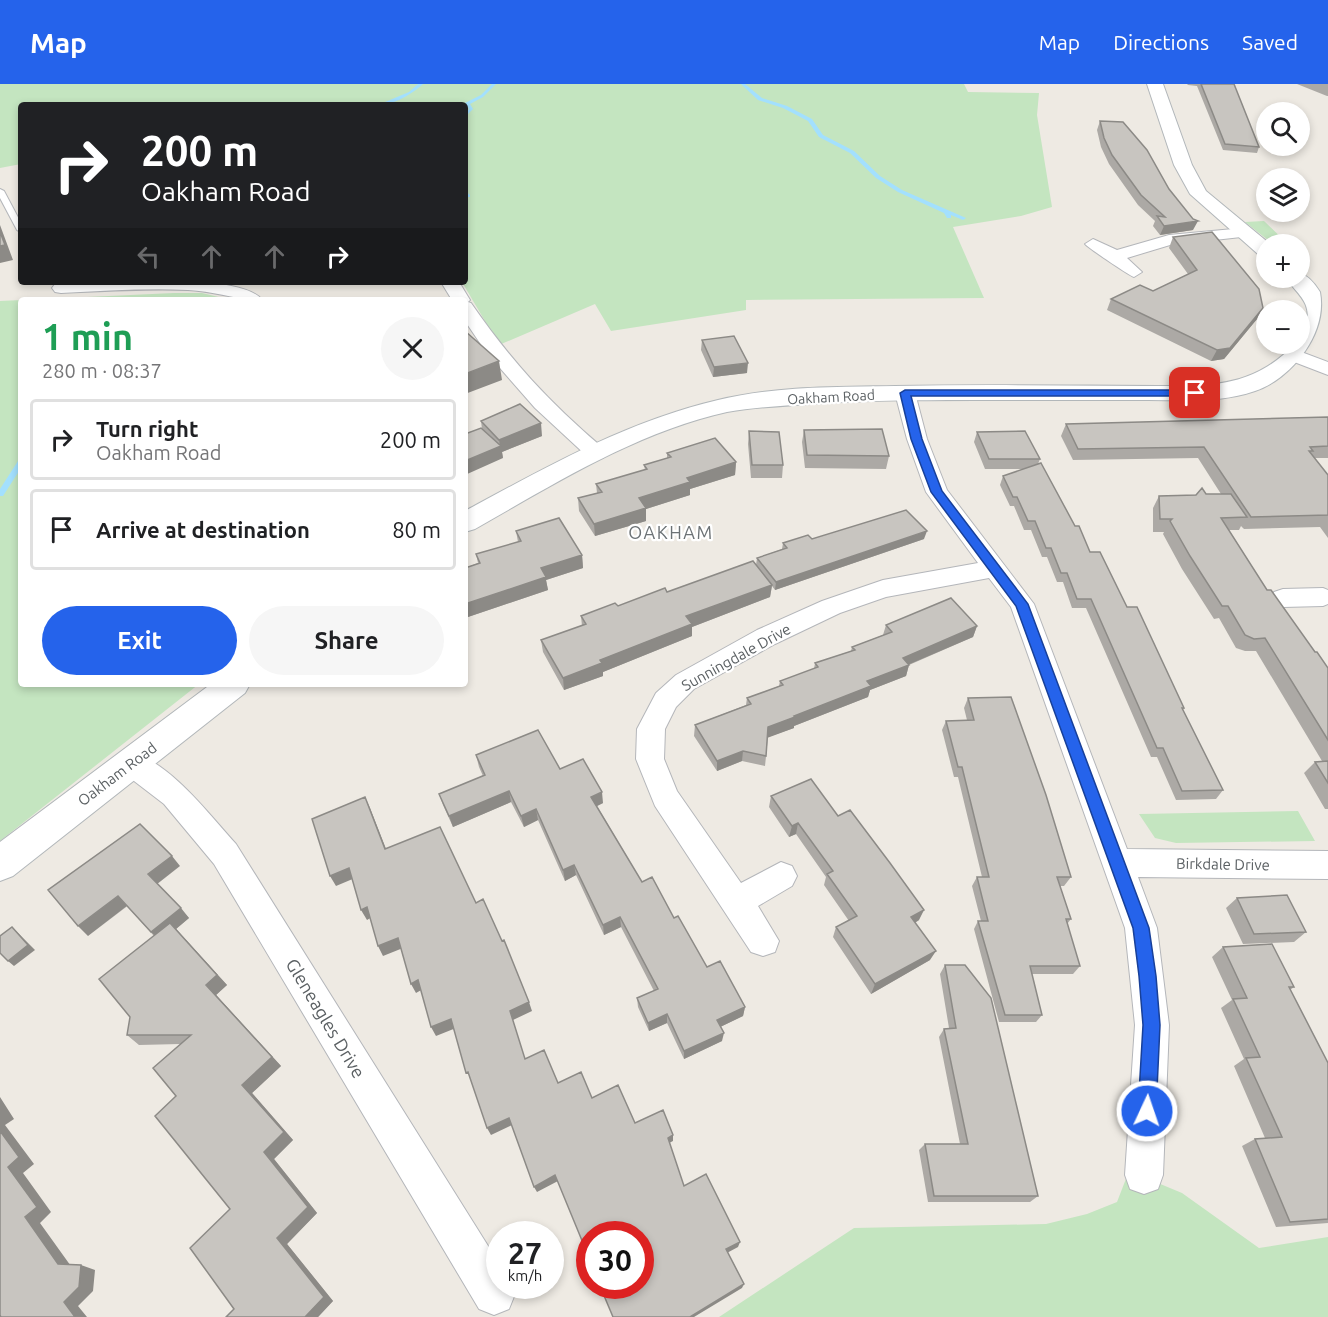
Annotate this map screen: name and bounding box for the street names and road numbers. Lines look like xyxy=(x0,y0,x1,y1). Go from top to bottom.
street label: Oakham Road xyxy=(787,387,875,407)
street label: Sunningdale Drive xyxy=(679,620,793,694)
street label: Oakham Road xyxy=(74,739,160,809)
street label: Birkdale Drive xyxy=(1176,855,1270,873)
street label: Gleneagles Drive xyxy=(283,955,369,1081)

